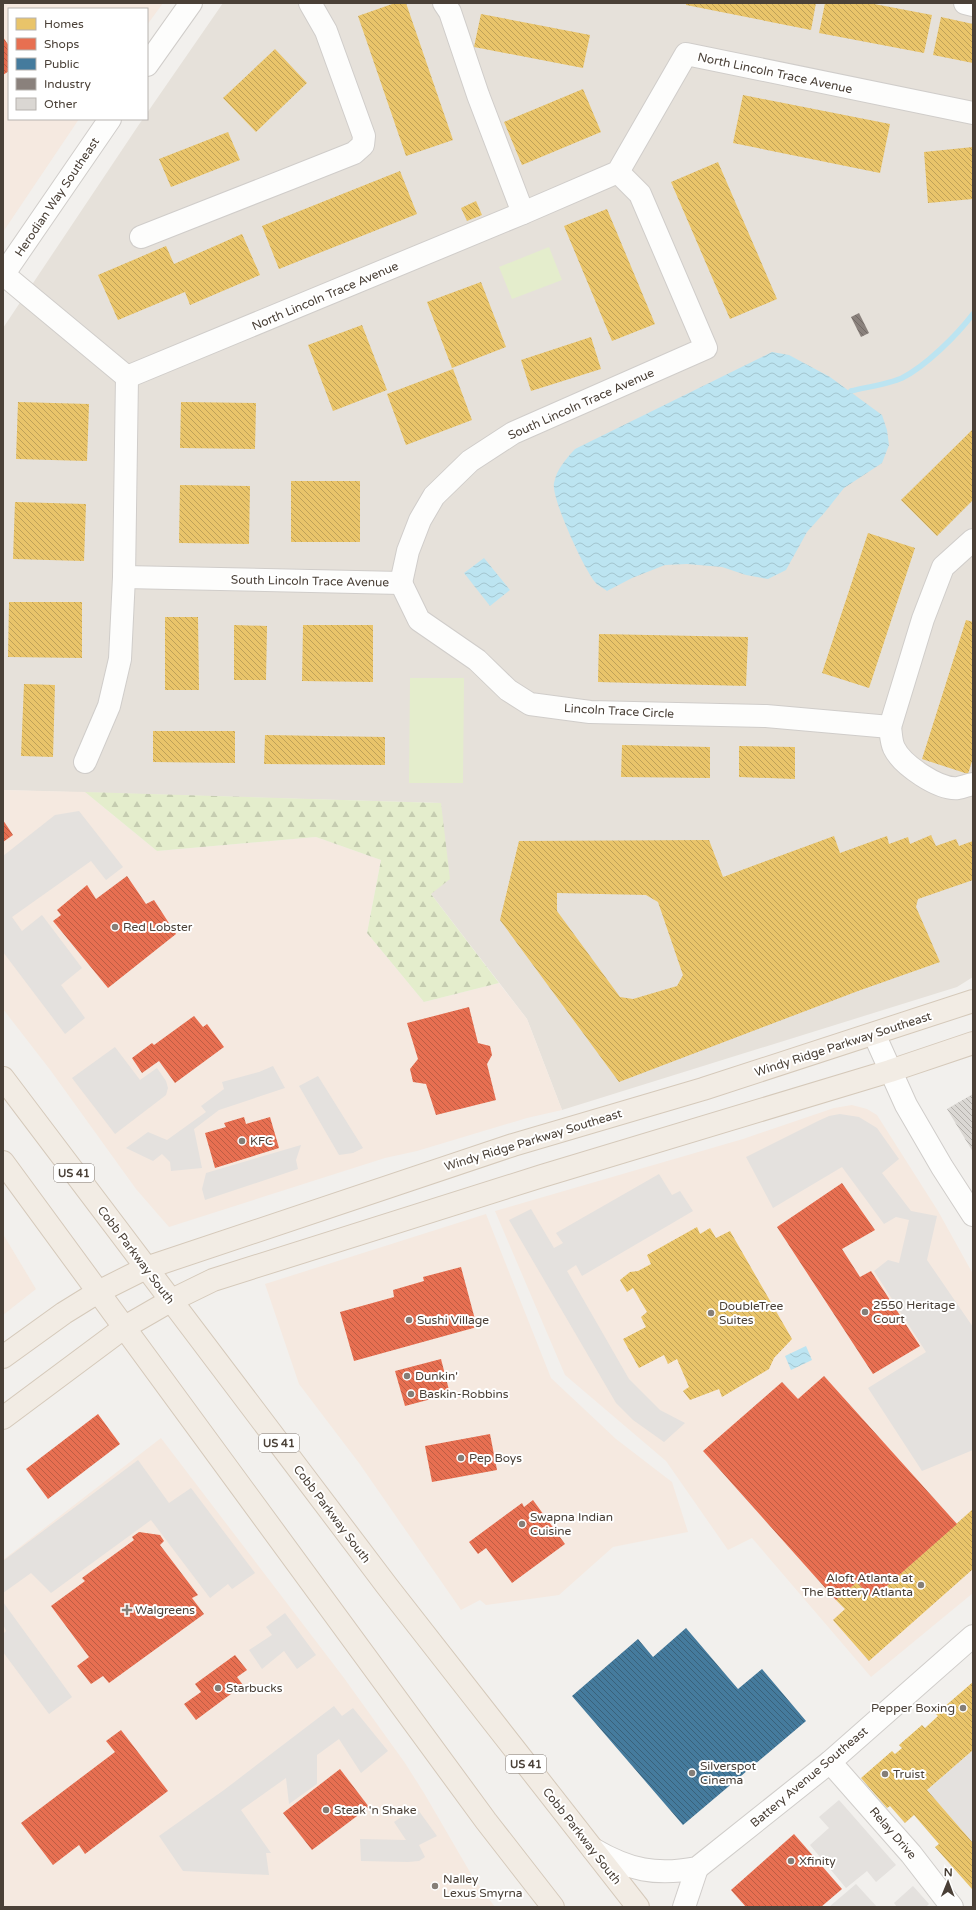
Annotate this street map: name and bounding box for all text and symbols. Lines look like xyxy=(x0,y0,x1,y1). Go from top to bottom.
legend xyxy=(8,8,148,120)
text: Homes xyxy=(44,17,84,31)
text: Shops xyxy=(44,37,79,51)
street label: North Lincoln Trace Avenue xyxy=(696,50,854,96)
text: Public xyxy=(44,57,79,71)
text: Industry xyxy=(44,77,91,91)
text: Other xyxy=(44,97,77,111)
street label: Herodian Way Southeast xyxy=(12,134,102,259)
street label: North Lincoln Trace Avenue xyxy=(250,259,401,333)
street label: South Lincoln Trace Avenue xyxy=(506,365,656,443)
street label: South Lincoln Trace Avenue xyxy=(231,573,390,589)
street label: Lincoln Trace Circle xyxy=(564,701,675,721)
place label: Red Lobster xyxy=(123,920,193,934)
marker: Red Lobster xyxy=(110,922,120,932)
street label: Windy Ridge Parkway Southeast xyxy=(753,1009,934,1079)
street label: Windy Ridge Parkway Southeast xyxy=(442,1106,624,1174)
place label: KFC xyxy=(250,1134,273,1148)
marker: KFC xyxy=(237,1136,247,1146)
road number: US 41 xyxy=(54,1164,94,1182)
street label: Cobb Parkway South xyxy=(95,1203,177,1307)
place label: 2550 Heritage Court xyxy=(873,1298,955,1326)
place label: DoubleTree Suites xyxy=(719,1299,784,1327)
marker: 2550 Heritage Court xyxy=(860,1307,870,1317)
marker: DoubleTree Suites xyxy=(706,1308,716,1318)
place label: Sushi Village xyxy=(417,1313,489,1327)
marker: Sushi Village xyxy=(404,1315,414,1325)
place label: Dunkin' xyxy=(415,1369,458,1383)
marker: Dunkin' xyxy=(402,1371,412,1381)
place label: Baskin-Robbins xyxy=(419,1387,509,1401)
marker: Baskin-Robbins xyxy=(406,1389,416,1399)
road number: US 41 xyxy=(259,1434,299,1452)
place label: Pep Boys xyxy=(469,1451,522,1465)
marker: Pep Boys xyxy=(456,1453,466,1463)
street label: Cobb Parkway South xyxy=(291,1462,373,1566)
place label: Swapna Indian Cuisine xyxy=(530,1510,613,1538)
marker: Swapna Indian Cuisine xyxy=(517,1519,527,1529)
place label: Aloft Atlanta at The Battery Atlanta xyxy=(802,1571,913,1599)
marker: Aloft Atlanta at The Battery Atlanta xyxy=(916,1580,926,1590)
place label: Walgreens xyxy=(135,1603,195,1617)
marker: Walgreens xyxy=(122,1605,132,1615)
place label: Starbucks xyxy=(226,1681,283,1695)
marker: Starbucks xyxy=(213,1683,223,1693)
place label: Pepper Boxing xyxy=(871,1701,955,1715)
marker: Pepper Boxing xyxy=(958,1703,968,1713)
street label: Battery Avenue Southeast xyxy=(748,1724,871,1830)
road number: US 41 xyxy=(506,1755,546,1773)
place label: Silverspot Cinema xyxy=(700,1759,757,1787)
place label: Truist xyxy=(893,1767,925,1781)
marker: Silverspot Cinema xyxy=(687,1768,697,1778)
marker: Truist xyxy=(880,1769,890,1779)
street label: Cobb Parkway South xyxy=(540,1785,624,1887)
place label: Steak 'n Shake xyxy=(334,1803,417,1817)
street label: Relay Drive xyxy=(867,1804,919,1862)
marker: Steak 'n Shake xyxy=(321,1805,331,1815)
place label: Xfinity xyxy=(799,1854,836,1868)
marker: Xfinity xyxy=(786,1856,796,1866)
north arrow xyxy=(928,1862,968,1902)
text: N xyxy=(944,1866,953,1879)
place label: Nalley Lexus Smyrna xyxy=(443,1872,523,1900)
marker: Nalley Lexus Smyrna xyxy=(430,1881,440,1891)

